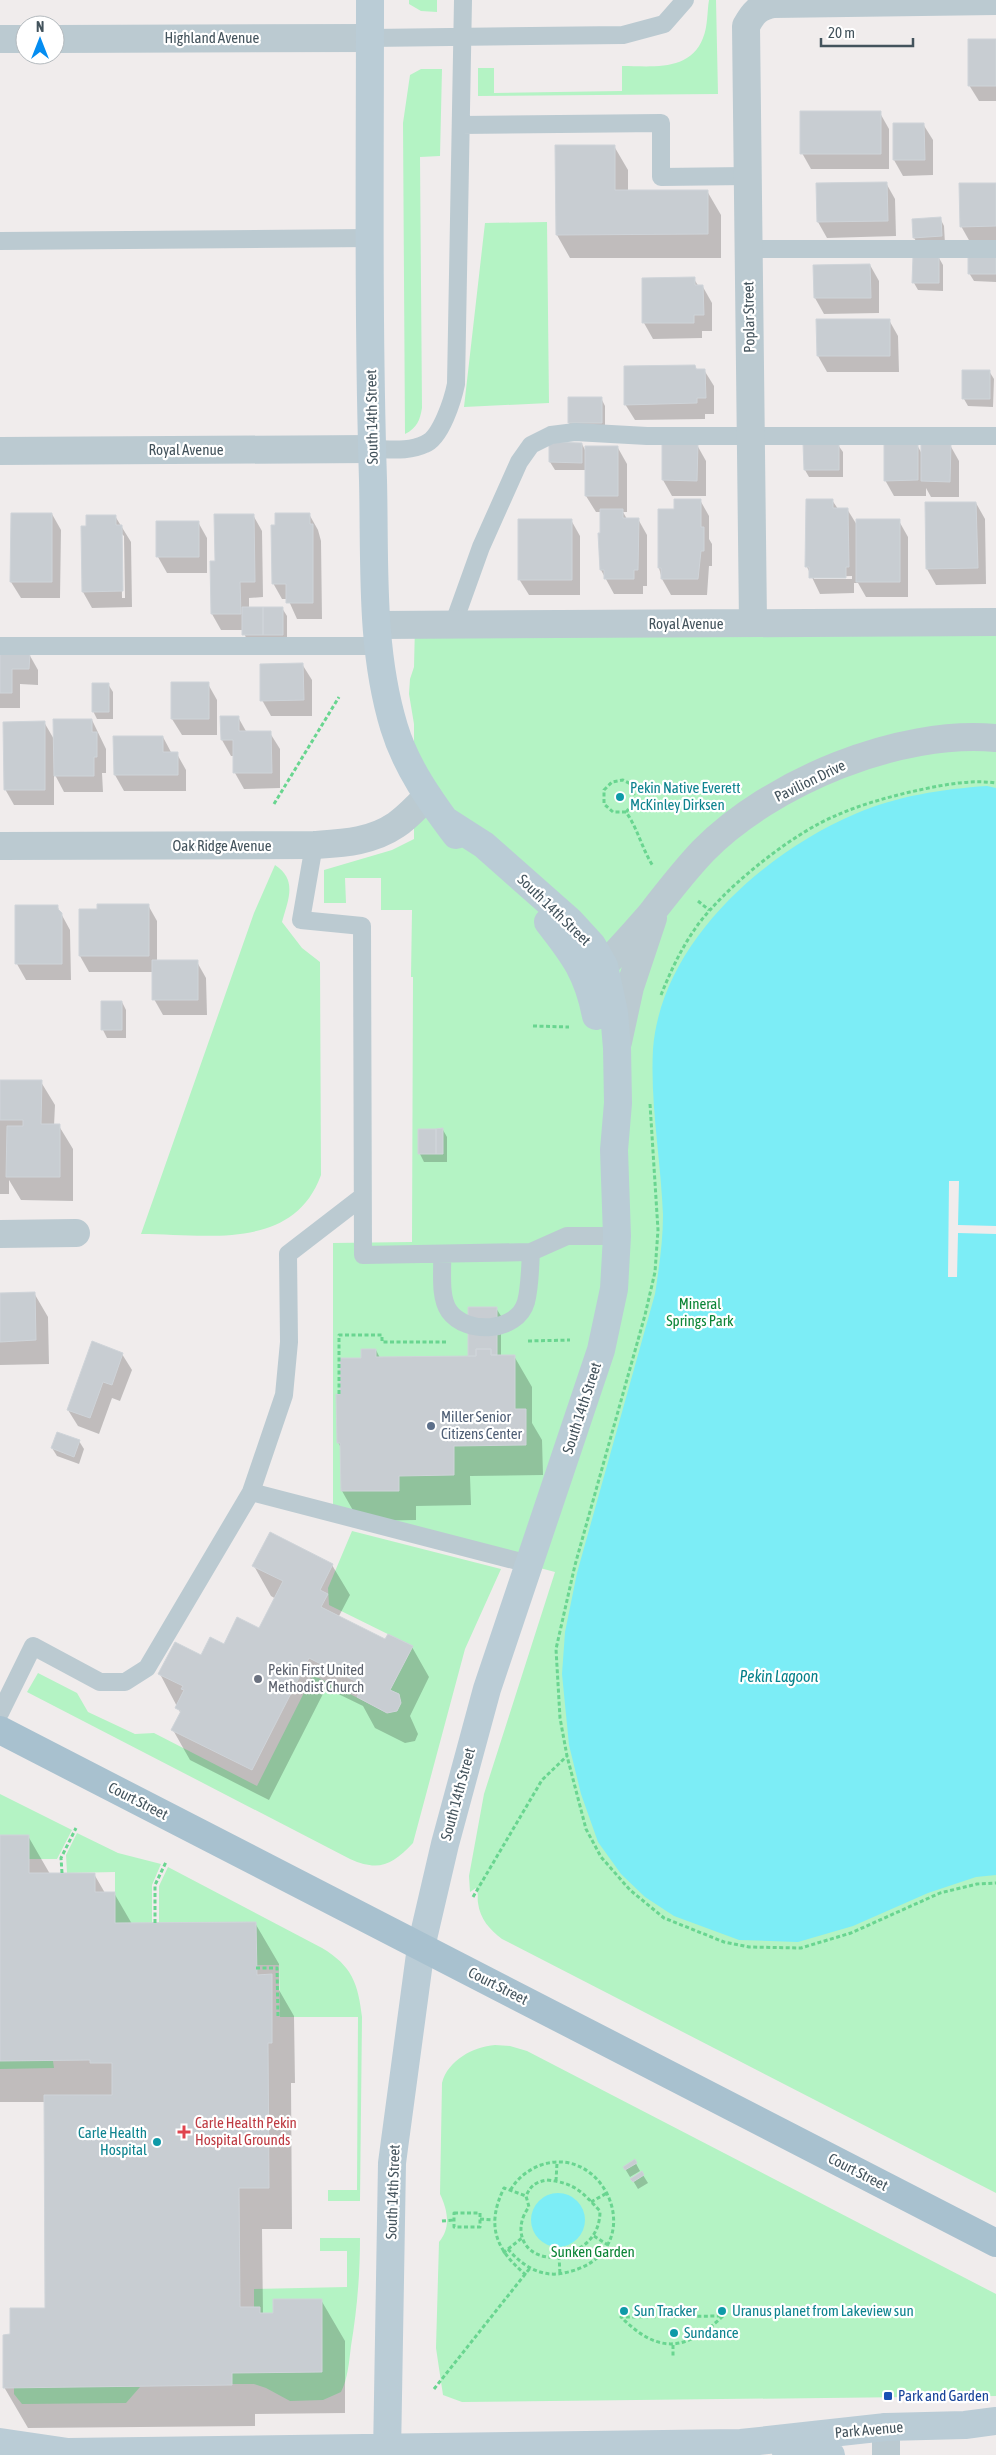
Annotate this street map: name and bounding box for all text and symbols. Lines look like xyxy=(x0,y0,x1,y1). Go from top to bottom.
north arrow xyxy=(15,15,65,65)
scale bar xyxy=(821,15,914,47)
text: N xyxy=(36,19,44,35)
text: 20 m xyxy=(828,24,855,41)
street label: Highland Avenue xyxy=(165,29,260,46)
street label: Poplar Street xyxy=(739,281,758,353)
street label: South 14th Street xyxy=(362,369,381,465)
street label: Royal Avenue xyxy=(149,441,224,458)
street label: Royal Avenue xyxy=(649,615,724,632)
street label: Pavilion Drive xyxy=(772,756,848,805)
place label: Pekin Native Everett McKinley Dirksen xyxy=(630,779,741,813)
marker: Pekin Native Everett McKinley Dirksen xyxy=(614,791,626,803)
street label: Oak Ridge Avenue xyxy=(173,837,272,854)
street label: South 14th Street xyxy=(514,871,594,949)
park label: Mineral Springs Park xyxy=(666,1295,734,1329)
street label: South 14th Street xyxy=(559,1360,604,1456)
place label: Miller Senior Citizens Center xyxy=(441,1408,522,1442)
marker: Miller Senior Citizens Center xyxy=(425,1420,437,1432)
place label: Pekin First United Methodist Church xyxy=(268,1661,364,1695)
water label: Pekin Lagoon xyxy=(740,1667,819,1686)
marker: Pekin First United Methodist Church xyxy=(252,1673,264,1685)
street label: South 14th Street xyxy=(437,1746,478,1842)
street label: Court Street xyxy=(106,1778,171,1823)
street label: Court Street xyxy=(466,1963,531,2008)
place label: Carle Health Pekin Hospital Grounds xyxy=(195,2114,297,2148)
place label: Carle Health Hospital xyxy=(78,2124,147,2158)
marker: Carle Health Pekin Hospital Grounds xyxy=(177,2125,191,2139)
marker: Carle Health Hospital xyxy=(151,2136,163,2148)
street label: South 14th Street xyxy=(382,2144,403,2240)
street label: Court Street xyxy=(826,2149,891,2194)
park label: Sunken Garden xyxy=(551,2243,635,2260)
place label: Sun Tracker xyxy=(634,2302,697,2319)
place label: Uranus planet from Lakeview sun xyxy=(732,2302,914,2319)
marker: Sun Tracker xyxy=(618,2305,630,2317)
marker: Uranus planet from Lakeview sun xyxy=(716,2305,728,2317)
place label: Sundance xyxy=(684,2324,739,2341)
marker: Sundance xyxy=(668,2327,680,2339)
place label: Park and Garden xyxy=(898,2387,989,2404)
marker: Park and Garden xyxy=(882,2390,894,2402)
street label: Park Avenue xyxy=(834,2418,904,2441)

